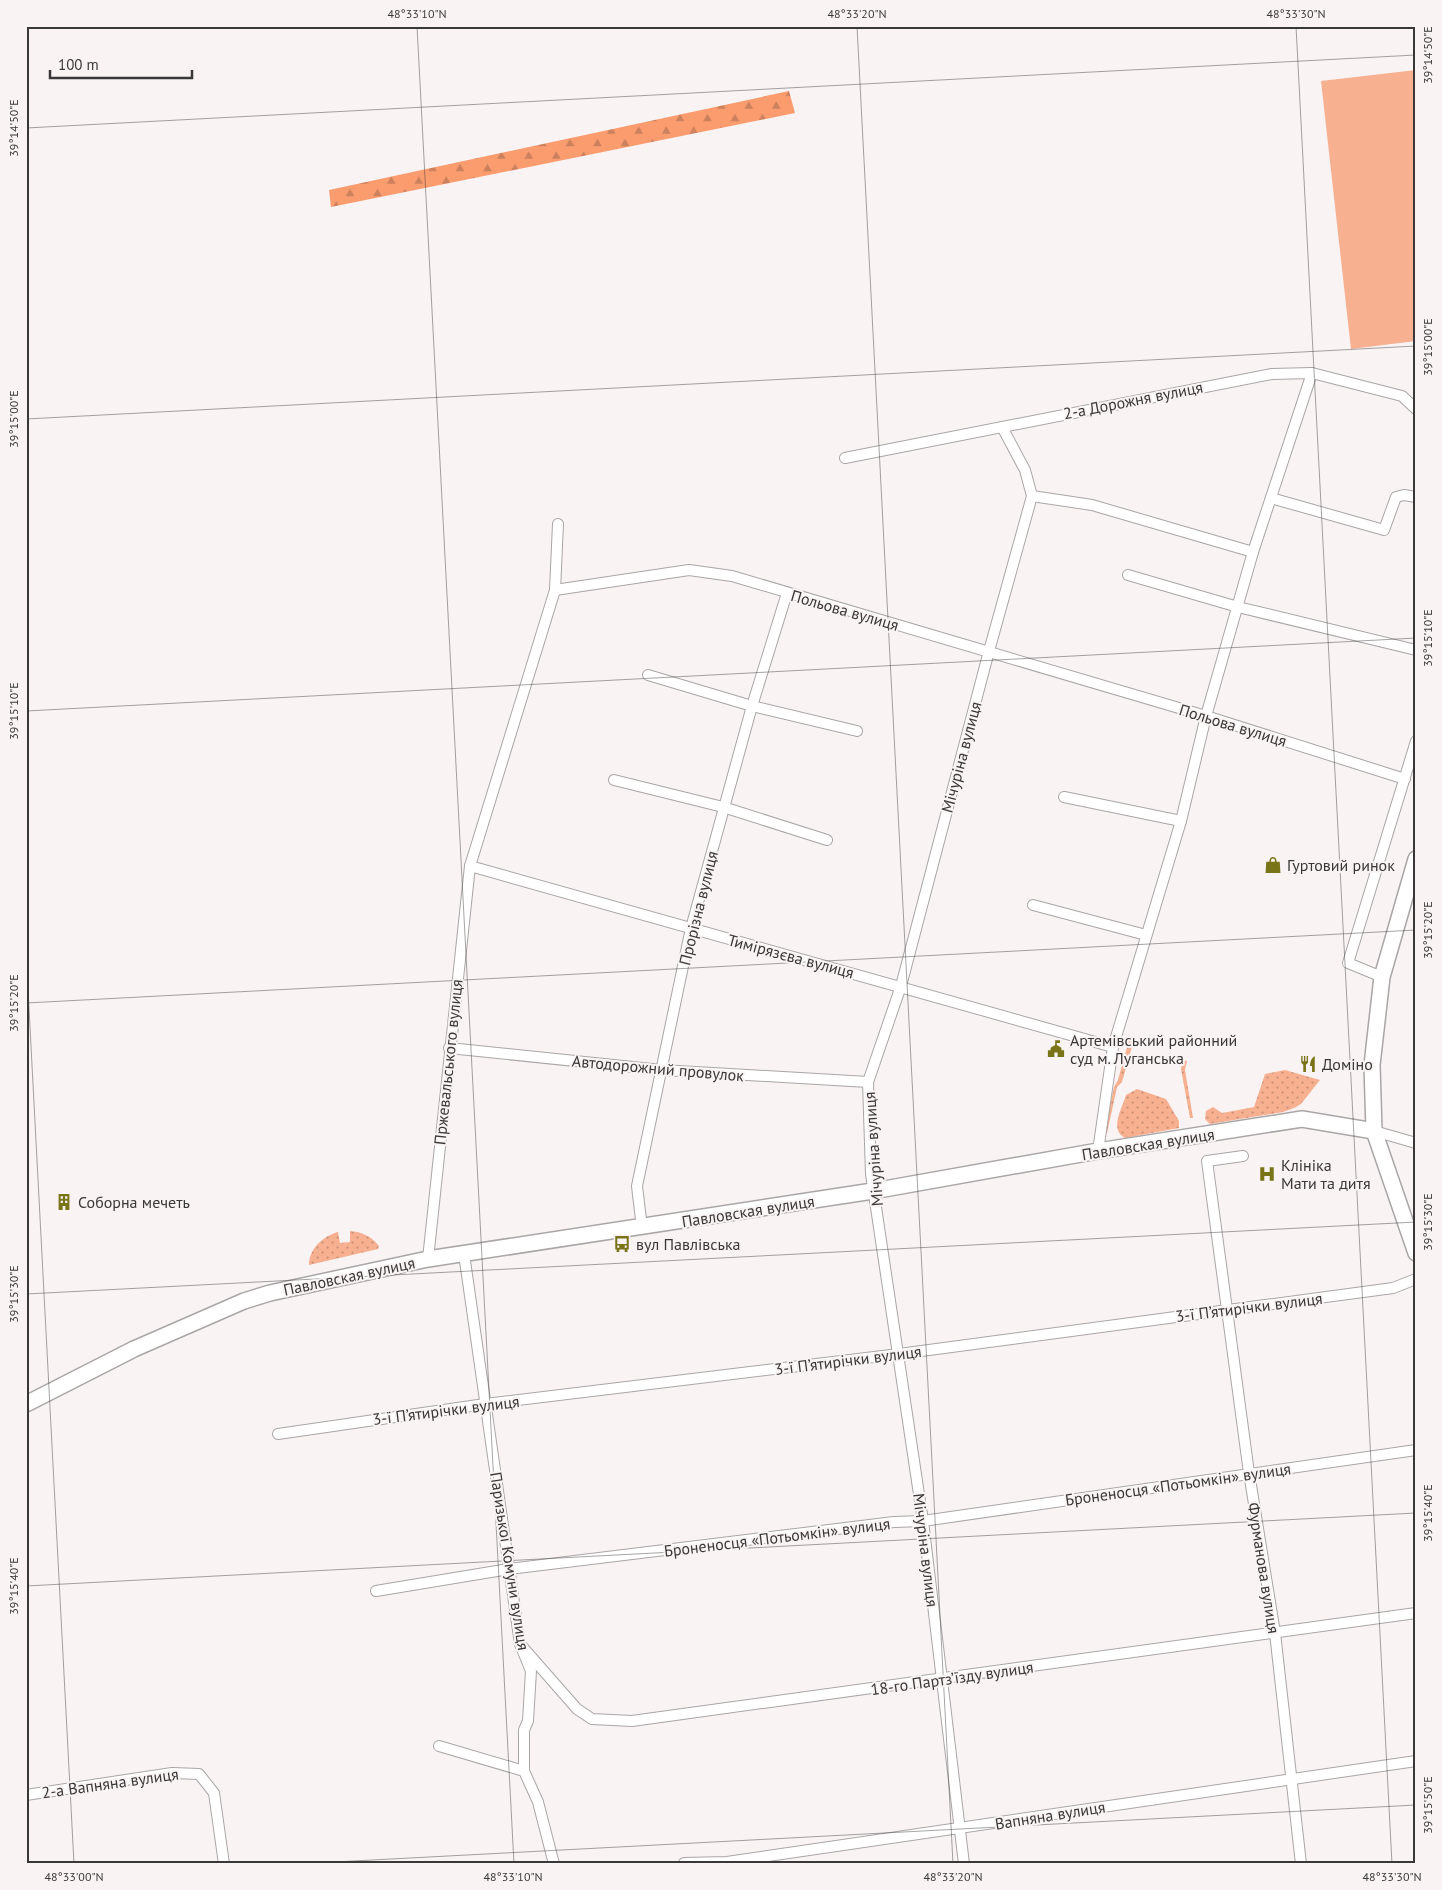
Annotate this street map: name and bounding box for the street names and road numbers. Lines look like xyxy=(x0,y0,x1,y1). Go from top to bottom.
street label: 2-а Дорожня вулиця xyxy=(1062,377,1204,423)
street label: Польова вулиця xyxy=(789,585,901,635)
street label: Мічуріна вулиця xyxy=(937,699,985,815)
street label: Польова вулиця xyxy=(1177,699,1289,751)
street label: Прорізна вулиця xyxy=(674,849,722,967)
street label: Тимірязєва вулиця xyxy=(726,930,856,982)
street label: Пржевальського вулиця xyxy=(429,978,467,1146)
street label: Автодорожний провулок xyxy=(571,1051,745,1086)
street label: Мічуріна вулиця xyxy=(859,1091,887,1207)
street label: Павловская вулиця xyxy=(1080,1124,1216,1164)
street label: Павловская вулиця xyxy=(680,1191,816,1231)
street label: Павловская вулиця xyxy=(281,1252,417,1300)
street label: 3-ї П’ятирічки вулиця xyxy=(1174,1288,1324,1326)
street label: 3-ї П’ятирічки вулиця xyxy=(773,1341,923,1379)
street label: 3-ї П’ятирічки вулиця xyxy=(371,1391,521,1429)
street label: Броненосця «Потьомкін» вулиця xyxy=(1064,1458,1292,1510)
street label: Паризької Комуни вулиця xyxy=(486,1470,534,1652)
street label: Мічуріна вулиця xyxy=(909,1492,943,1608)
street label: Фурманова вулиця xyxy=(1244,1501,1284,1635)
street label: Броненосця «Потьомкін» вулиця xyxy=(663,1513,891,1561)
street label: 18-го Партз’їзду вулиця xyxy=(869,1657,1035,1699)
street label: 2-а Вапняна вулиця xyxy=(40,1763,180,1803)
street label: Вапняна вулиця xyxy=(993,1796,1107,1834)

